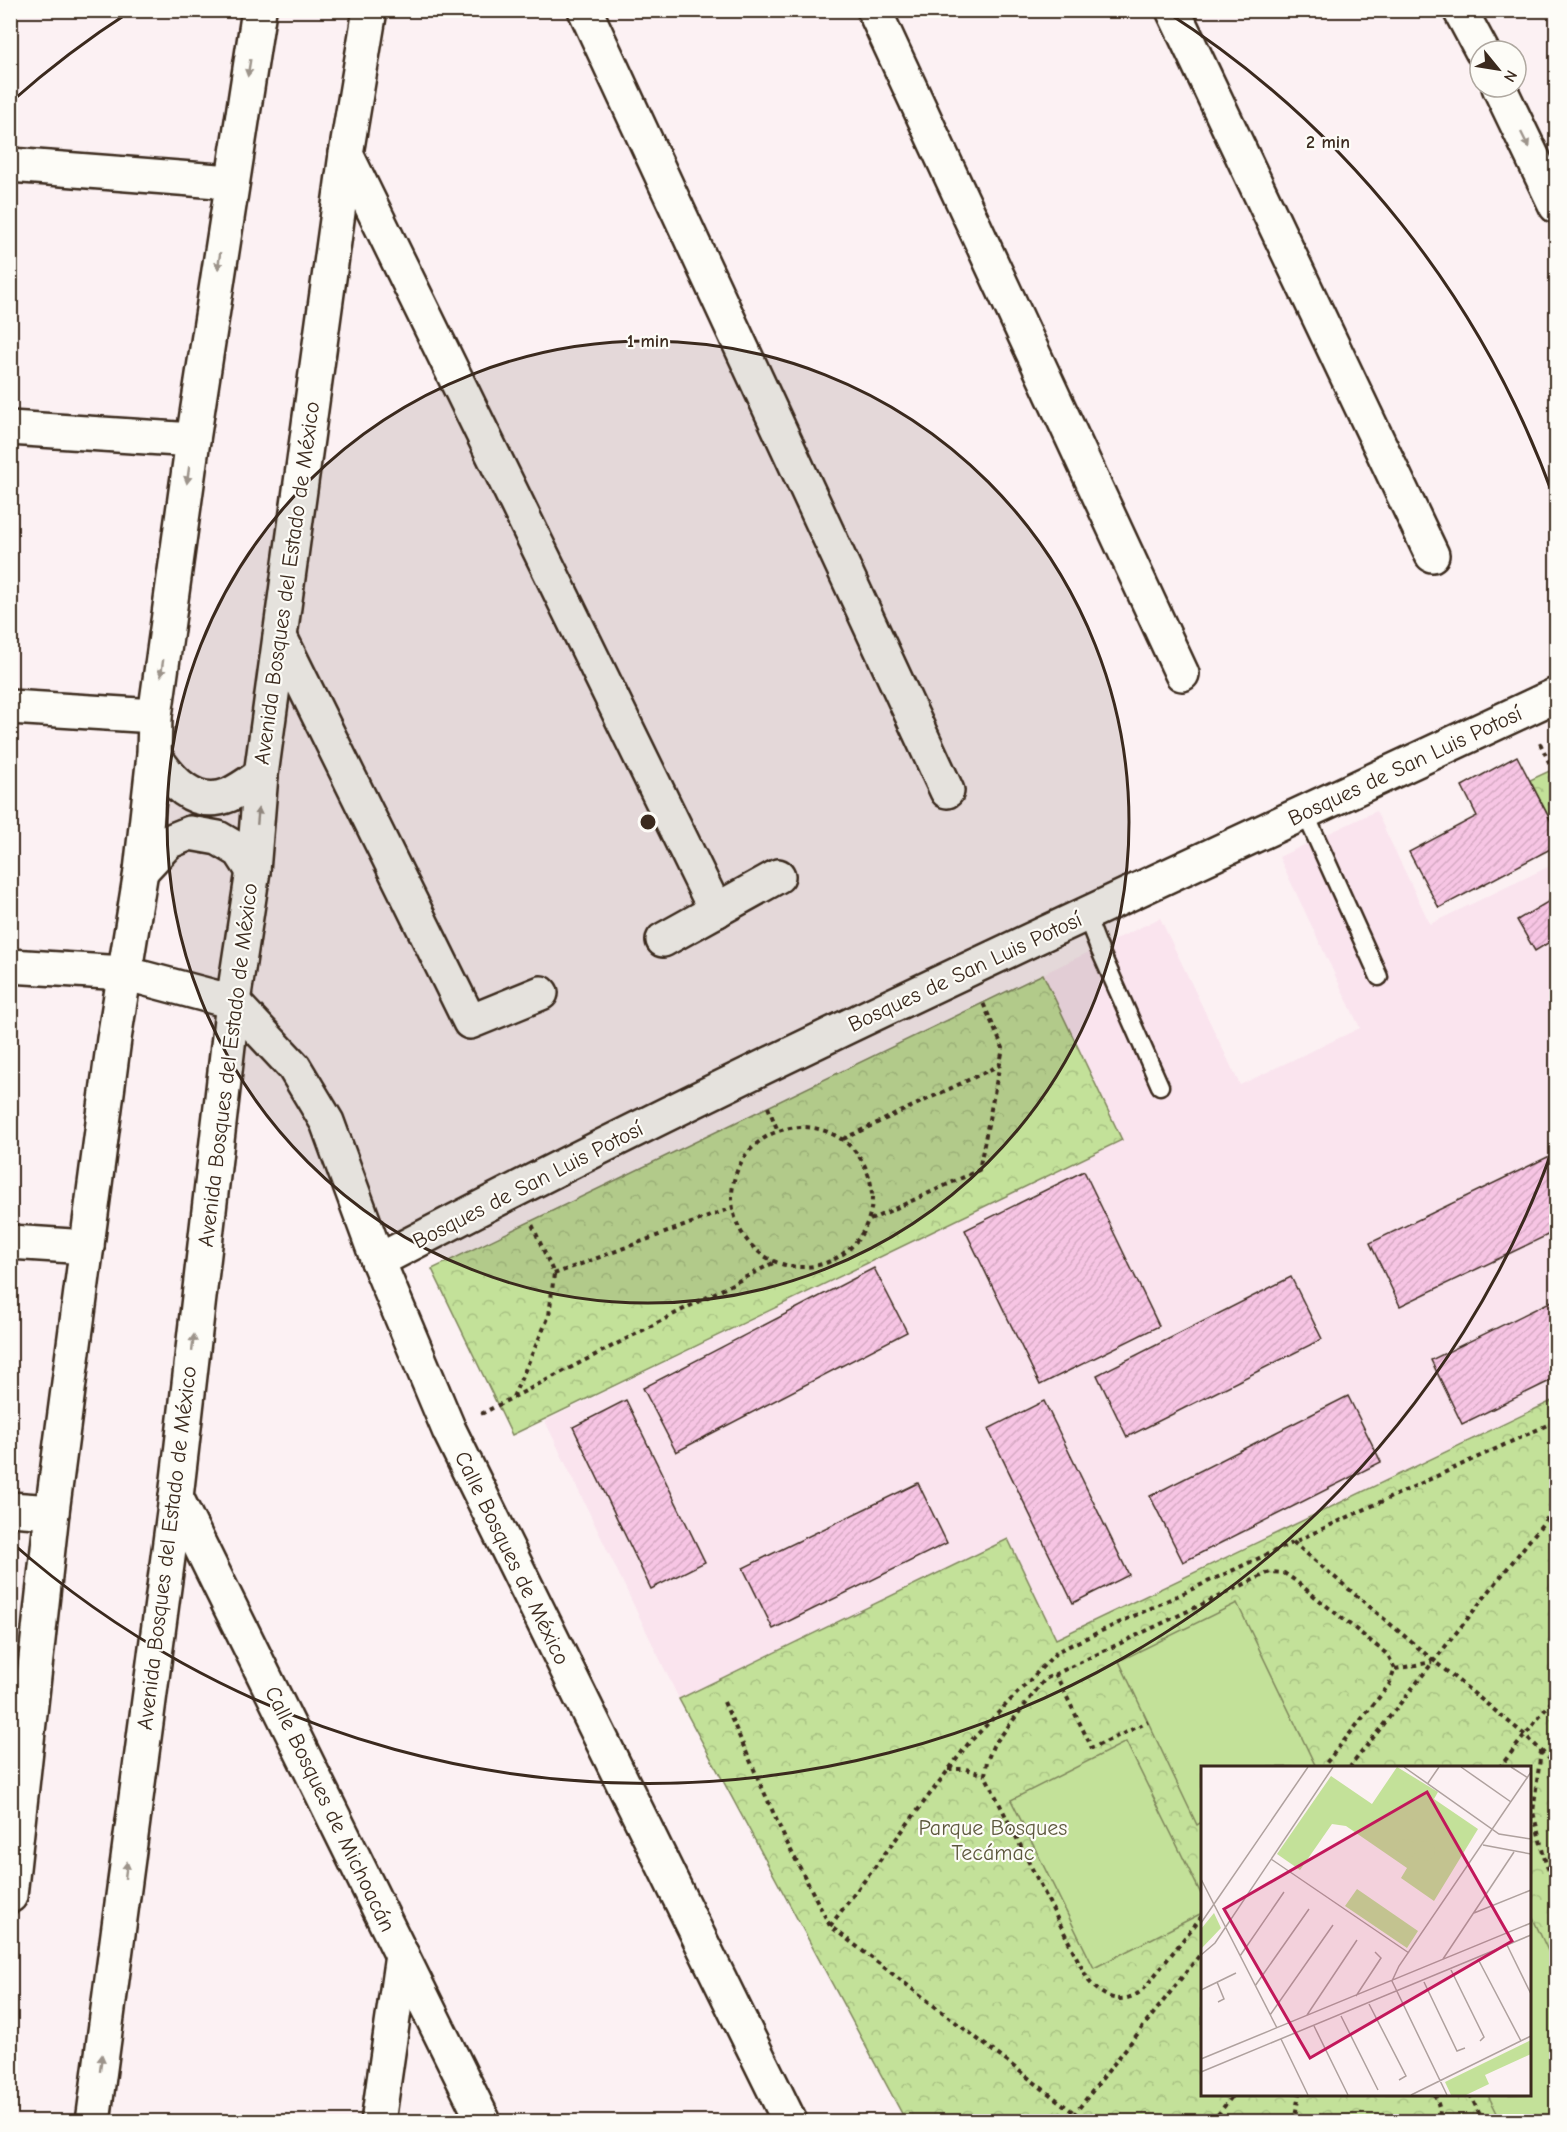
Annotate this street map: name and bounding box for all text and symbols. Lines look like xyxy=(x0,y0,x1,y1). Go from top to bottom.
north arrow xyxy=(1468,39,1528,99)
one-way arrow xyxy=(245,59,254,78)
text: N xyxy=(1500,67,1521,85)
one-way arrow xyxy=(1520,131,1529,148)
text: 2 min xyxy=(1306,132,1350,153)
one-way arrow xyxy=(215,252,224,271)
text: 1 min xyxy=(627,331,669,352)
street label: Avenida Bosques del Estado de México xyxy=(249,400,325,766)
one-way arrow xyxy=(184,465,193,484)
one-way arrow xyxy=(157,658,166,677)
street label: Bosques de San Luis Potosí xyxy=(1284,700,1527,832)
one-way arrow xyxy=(253,807,263,826)
centre of rings xyxy=(638,812,658,832)
street label: Avenida Bosques del Estado de México xyxy=(193,882,263,1248)
street label: Bosques de San Luis Potosí xyxy=(844,906,1087,1038)
street label: Bosques de San Luis Potosí xyxy=(409,1115,648,1254)
one-way arrow xyxy=(188,1334,197,1353)
street label: Avenida Bosques del Estado de México xyxy=(132,1365,202,1731)
street label: Calle Bosques de México xyxy=(449,1447,575,1669)
street label: Calle Bosques de Michoacán xyxy=(259,1682,401,1936)
inset map xyxy=(1201,1766,1531,2096)
park label: Parque Bosques Tecámac xyxy=(918,1815,1068,1866)
one-way arrow xyxy=(122,1861,131,1880)
one-way arrow xyxy=(96,2054,106,2073)

